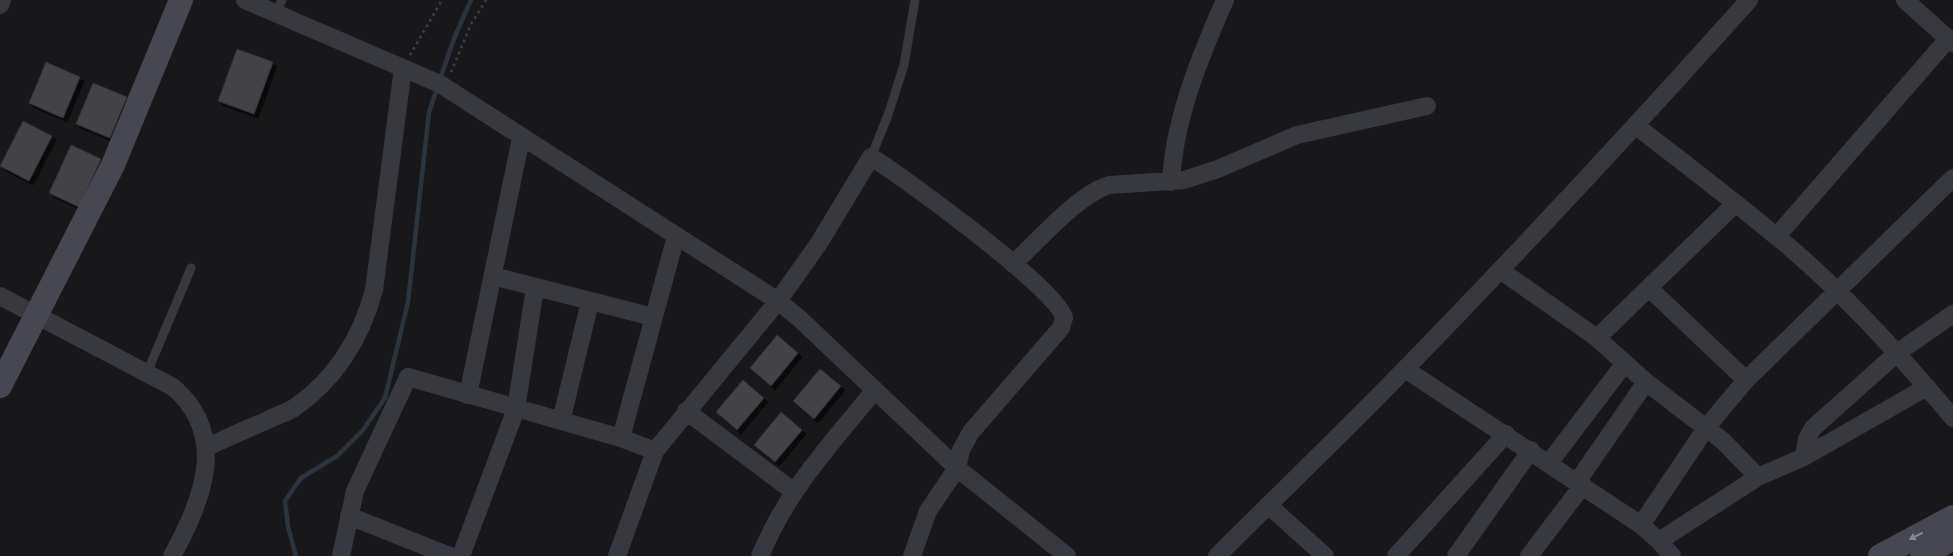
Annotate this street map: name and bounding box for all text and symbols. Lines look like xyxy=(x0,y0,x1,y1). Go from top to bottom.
one-way arrow xyxy=(1909,532,1923,540)

